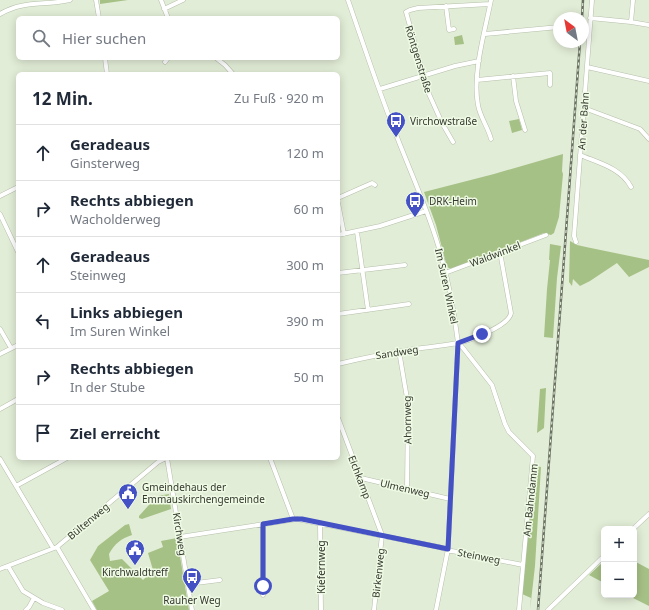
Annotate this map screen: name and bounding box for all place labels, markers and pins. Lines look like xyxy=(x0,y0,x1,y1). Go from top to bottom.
bus stop icon: Virchowstraße xyxy=(385,110,407,138)
place label: Virchowstraße xyxy=(410,114,477,128)
bus stop icon: DRK-Heim xyxy=(404,190,426,218)
place label: DRK-Heim xyxy=(429,194,477,208)
place label: Gmeindehaus der Emmauskirchengemeinde xyxy=(142,480,265,506)
public building icon: Gmeindehaus der Emmauskirchengemeinde xyxy=(117,482,139,510)
public building icon: Kirchwaldtreff xyxy=(124,538,146,566)
place label: Kirchwaldtreff xyxy=(102,565,169,579)
bus stop icon: Rauher Weg xyxy=(181,566,203,594)
place label: Rauher Weg xyxy=(163,593,221,607)

